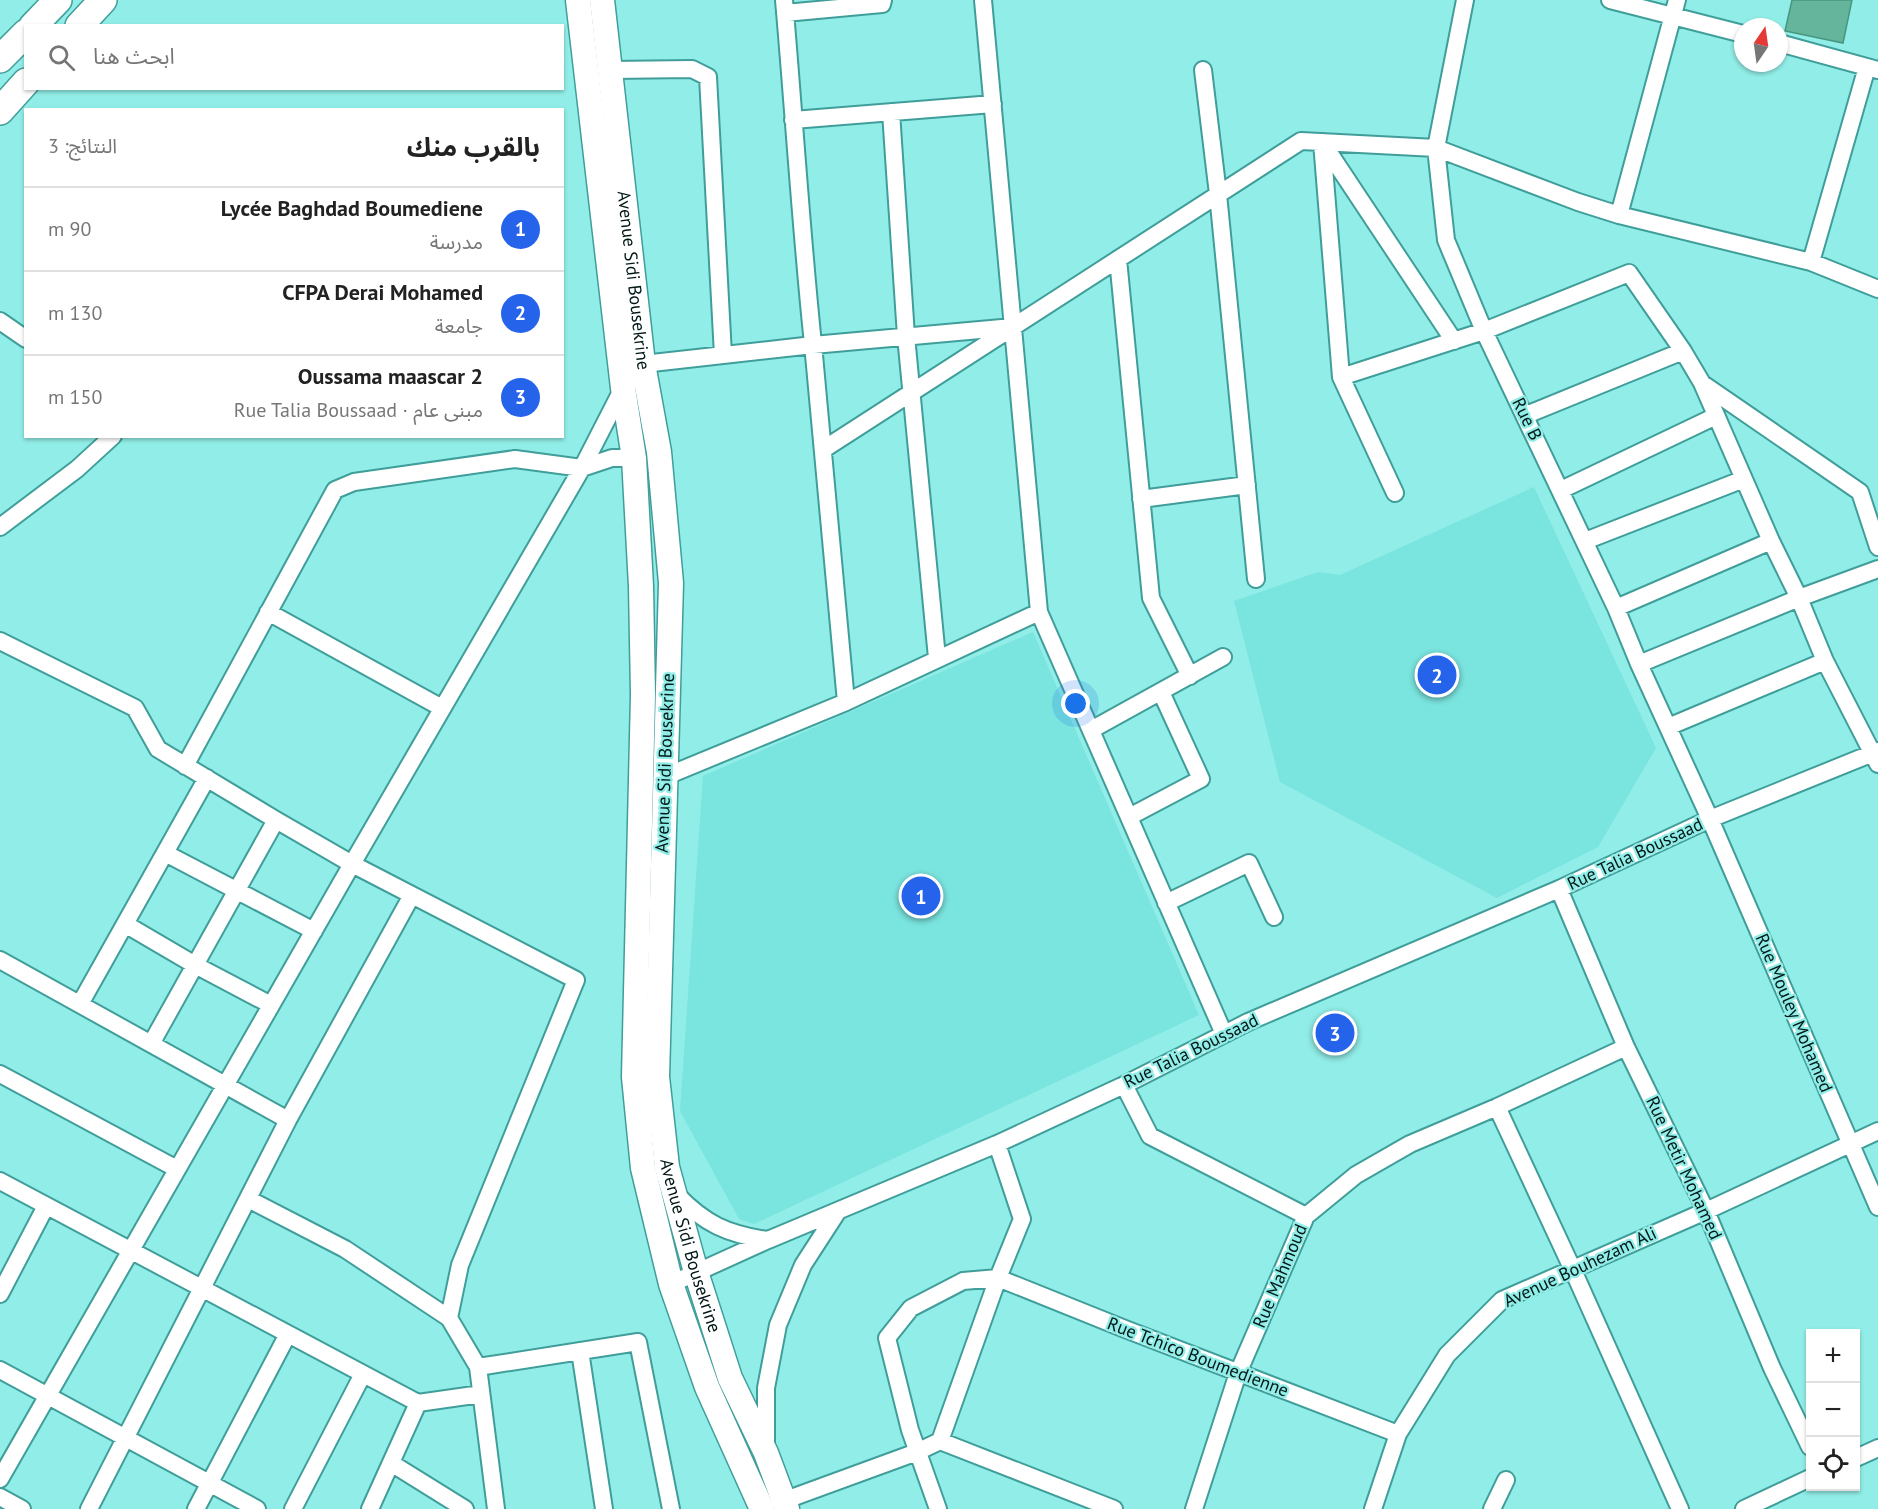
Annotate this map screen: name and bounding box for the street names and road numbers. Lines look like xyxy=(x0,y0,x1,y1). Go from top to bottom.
street label: Avenue Sidi Bousekrine xyxy=(613,189,656,372)
street label: Rue B xyxy=(1507,394,1548,444)
street label: Avenue Sidi Bousekrine xyxy=(650,673,679,853)
street label: Rue Talia Boussaad xyxy=(1563,812,1706,895)
street label: Rue Mouley Mohamed xyxy=(1751,930,1838,1096)
street label: Rue Talia Boussaad xyxy=(1120,1008,1262,1093)
street label: Rue Metir Mohamed xyxy=(1641,1092,1728,1243)
street label: Avenue Sidi Bousekrine xyxy=(655,1158,727,1335)
street label: Rue Mahmoud xyxy=(1247,1220,1312,1331)
street label: Avenue Bouhezam Ali xyxy=(1500,1221,1660,1312)
street label: Rue Tchico Boumedienne xyxy=(1104,1311,1292,1402)

